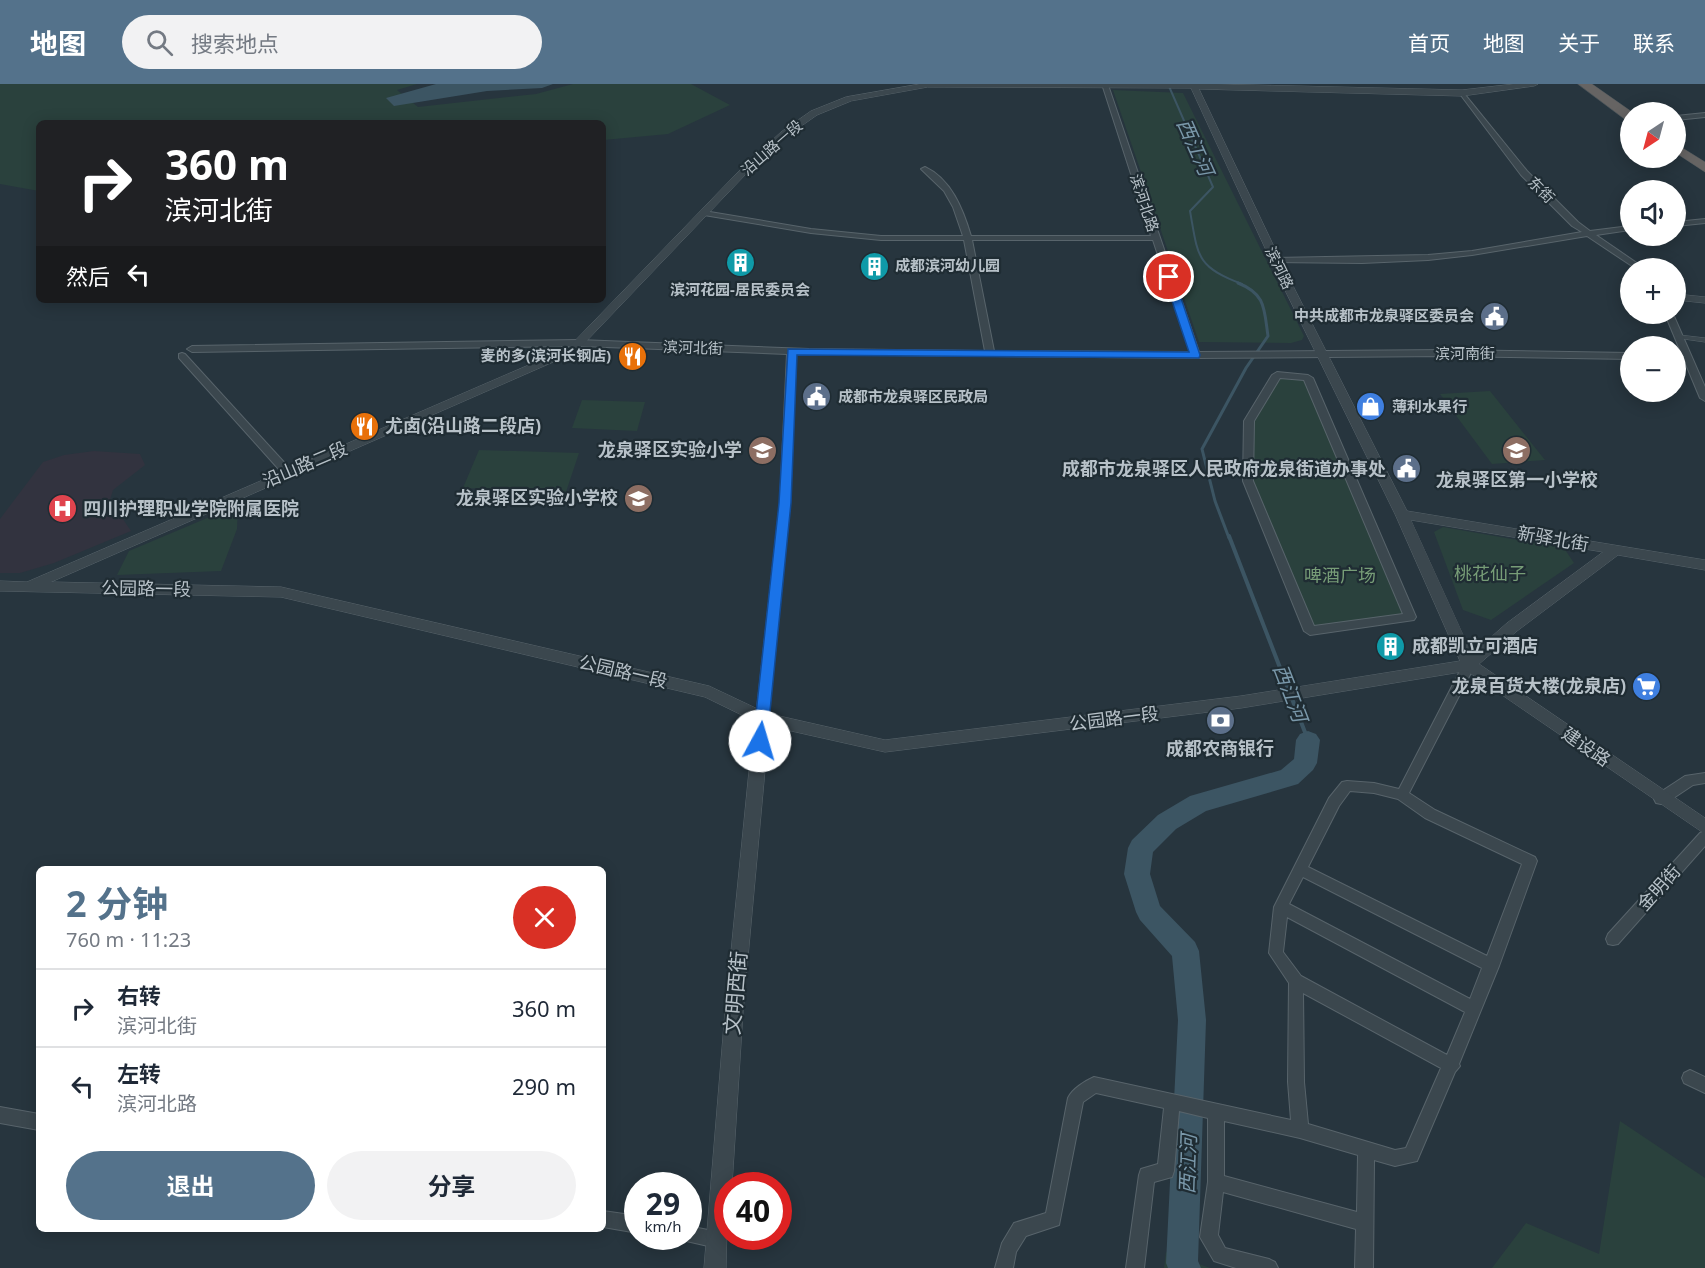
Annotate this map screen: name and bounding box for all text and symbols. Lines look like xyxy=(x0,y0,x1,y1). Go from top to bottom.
search box xyxy=(122,15,542,69)
text: 地图 xyxy=(30,24,86,62)
icon: search xyxy=(143,26,176,59)
text: 搜索地点 xyxy=(191,28,279,58)
text: 首页 xyxy=(1408,29,1450,57)
text: 地图 xyxy=(1483,29,1525,57)
text: 关于 xyxy=(1558,29,1600,57)
text: 联系 xyxy=(1633,29,1675,57)
north arrow xyxy=(1620,102,1686,168)
map controls xyxy=(1620,102,1686,402)
water label: 西江河 xyxy=(1171,114,1222,183)
street label: 沿山路一段 xyxy=(736,115,806,179)
text: 360 m xyxy=(165,135,289,192)
icon: right xyxy=(66,144,144,222)
street label: 滨河北路 xyxy=(1126,171,1164,234)
street label: 东街 xyxy=(1524,172,1559,207)
button: sound xyxy=(1620,180,1686,246)
text: 滨河北街 xyxy=(165,191,273,228)
street label: 滨河路 xyxy=(1261,243,1299,292)
building icon: 滨河花园-居民委员会 xyxy=(724,247,756,279)
building icon: 成都滨河幼儿园 xyxy=(858,250,890,282)
pin xyxy=(1143,251,1194,302)
place label: 成都滨河幼儿园 xyxy=(895,255,1000,275)
icon: left xyxy=(122,258,155,291)
button: + xyxy=(1620,258,1686,324)
icon: arrive xyxy=(1152,260,1185,293)
text: 然后 xyxy=(66,261,110,291)
place label: 滨河花园-居民委员会 xyxy=(670,279,810,299)
public building icon: 中共成都市龙泉驿区委员会 xyxy=(1479,300,1511,332)
place label: 中共成都市龙泉驿区委员会 xyxy=(1294,305,1474,325)
street label: 滨河北街 xyxy=(663,336,723,358)
button: − xyxy=(1620,336,1686,402)
restaurant icon: 麦的多(滨河长钢店) xyxy=(616,340,648,372)
street label: 滨河南街 xyxy=(1435,343,1495,363)
place label: 麦的多(滨河长钢店) xyxy=(481,345,611,365)
public building icon: 成都市龙泉驿区民政局 xyxy=(801,381,833,413)
place label: 成都市龙泉驿区民政局 xyxy=(838,386,988,406)
shop icon: 薄利水果行 xyxy=(1355,391,1387,423)
place label: 薄利水果行 xyxy=(1392,396,1467,416)
restaurant icon: 尤卤(沿山路二段店) xyxy=(348,410,380,442)
place label: 尤卤(沿山路二段店) xyxy=(385,413,541,437)
school or university icon: 龙泉驿区实验小学 xyxy=(747,434,779,466)
street label: 沿山路二段 xyxy=(258,435,351,493)
school or university icon: 龙泉驿区第一小学校 xyxy=(1501,435,1533,467)
place label: 龙泉驿区实验小学 xyxy=(598,437,742,461)
public building icon: 成都市龙泉驿区人民政府龙泉街道办事处 xyxy=(1391,453,1423,485)
place label: 成都市龙泉驿区人民政府龙泉街道办事处 xyxy=(1062,456,1386,480)
place label: 龙泉驿区第一小学校 xyxy=(1436,467,1598,491)
school or university icon: 龙泉驿区实验小学校 xyxy=(623,482,655,514)
place label: 龙泉驿区实验小学校 xyxy=(456,485,618,509)
hospital icon: 四川护理职业学院附属医院 xyxy=(46,493,78,525)
place label: 四川护理职业学院附属医院 xyxy=(83,496,299,520)
street label: 新驿北街 xyxy=(1516,520,1591,556)
park label: 桃花仙子 xyxy=(1454,561,1526,585)
park label: 啤酒广场 xyxy=(1304,563,1376,587)
street label: 公园路一段 xyxy=(101,575,191,601)
building icon: 成都凯立可酒店 xyxy=(1375,630,1407,662)
place label: 成都凯立可酒店 xyxy=(1412,633,1538,657)
street label: 公园路一段 xyxy=(577,649,670,693)
water label: 西江河 xyxy=(1267,660,1315,729)
supermarket icon: 龙泉百货大楼(龙泉店) xyxy=(1631,670,1663,702)
place label: 龙泉百货大楼(龙泉店) xyxy=(1452,673,1626,697)
street label: 公园路一段 xyxy=(1068,701,1160,735)
bank icon: 成都农商银行 xyxy=(1204,704,1236,736)
position arrow xyxy=(728,709,792,773)
street label: 建设路 xyxy=(1558,721,1616,771)
place label: 成都农商银行 xyxy=(1166,736,1274,760)
street label: 金明街 xyxy=(1631,859,1685,915)
text: 2 分钟 xyxy=(66,879,168,928)
button: close xyxy=(513,886,576,949)
text: 760 m · 11:23 xyxy=(66,926,191,953)
street label: 文明西街 xyxy=(717,950,753,1036)
text: 右转 xyxy=(117,980,161,1010)
icon: right xyxy=(66,992,99,1025)
text: 360 m xyxy=(512,993,576,1023)
text: 滨河北街 xyxy=(117,1012,197,1039)
text: 左转 xyxy=(117,1058,161,1088)
icon: left xyxy=(66,1070,99,1103)
text: 290 m xyxy=(512,1071,576,1101)
text: 滨河北路 xyxy=(117,1090,197,1117)
water label: 西江河 xyxy=(1173,1130,1202,1194)
button: 退出 xyxy=(66,1151,315,1220)
button: 分享 xyxy=(327,1151,576,1220)
speed limit sign: 40 xyxy=(714,1172,792,1250)
text: 29 xyxy=(646,1183,680,1224)
text: km/h xyxy=(645,1216,681,1236)

